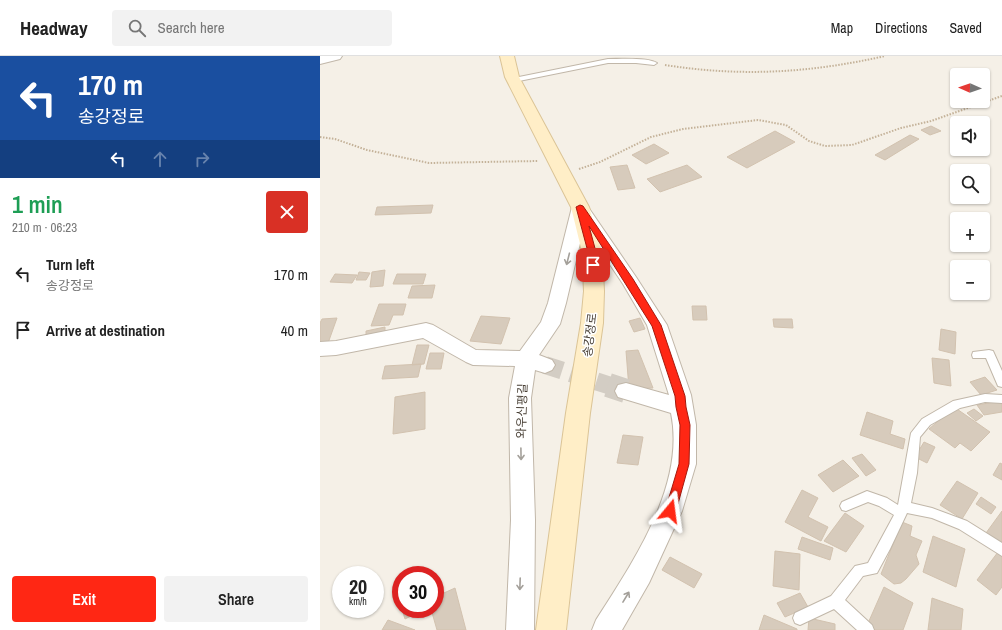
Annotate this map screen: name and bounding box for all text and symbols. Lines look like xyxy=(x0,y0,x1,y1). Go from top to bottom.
search box xyxy=(112,10,392,46)
text: Headway xyxy=(20,15,88,41)
icon: search xyxy=(126,17,148,39)
text: Search here xyxy=(158,17,225,38)
text: Map xyxy=(831,19,853,37)
text: Directions xyxy=(875,19,927,37)
text: Saved xyxy=(949,19,982,37)
text: 170 m xyxy=(78,66,143,104)
north arrow xyxy=(950,68,990,108)
map controls xyxy=(950,68,990,300)
icon: left xyxy=(12,72,64,124)
text: 송강정로 xyxy=(78,104,144,129)
button: sound xyxy=(950,116,990,156)
icon: left xyxy=(107,148,129,170)
icon: ahead xyxy=(149,148,171,170)
icon: right xyxy=(191,148,213,170)
button: search xyxy=(950,164,990,204)
text: 1 min xyxy=(12,188,63,220)
button: close xyxy=(266,191,308,233)
button: + xyxy=(950,212,990,252)
text: 210 m · 06:23 xyxy=(12,219,77,236)
pin xyxy=(576,248,610,282)
one-way arrow xyxy=(563,252,571,265)
text: Turn left xyxy=(46,254,94,275)
icon: arrive xyxy=(582,254,604,276)
button: − xyxy=(950,260,990,300)
icon: left xyxy=(12,263,34,285)
text: 170 m xyxy=(274,264,308,285)
text: 송강정로 xyxy=(46,277,94,294)
street label: 송강정로 xyxy=(579,312,601,358)
icon: arrive xyxy=(12,319,34,341)
text: Arrive at destination xyxy=(46,320,165,341)
text: 40 m xyxy=(281,320,308,341)
street label: 와우신평길 xyxy=(513,383,531,439)
one-way arrow xyxy=(517,447,525,460)
position arrow xyxy=(649,490,691,532)
speed limit sign: 30 xyxy=(392,566,444,618)
text: 20 xyxy=(349,573,367,600)
button: Exit xyxy=(12,576,156,622)
button: Share xyxy=(164,576,308,622)
one-way arrow xyxy=(517,577,524,590)
one-way arrow xyxy=(623,591,631,603)
text: km/h xyxy=(349,595,367,608)

